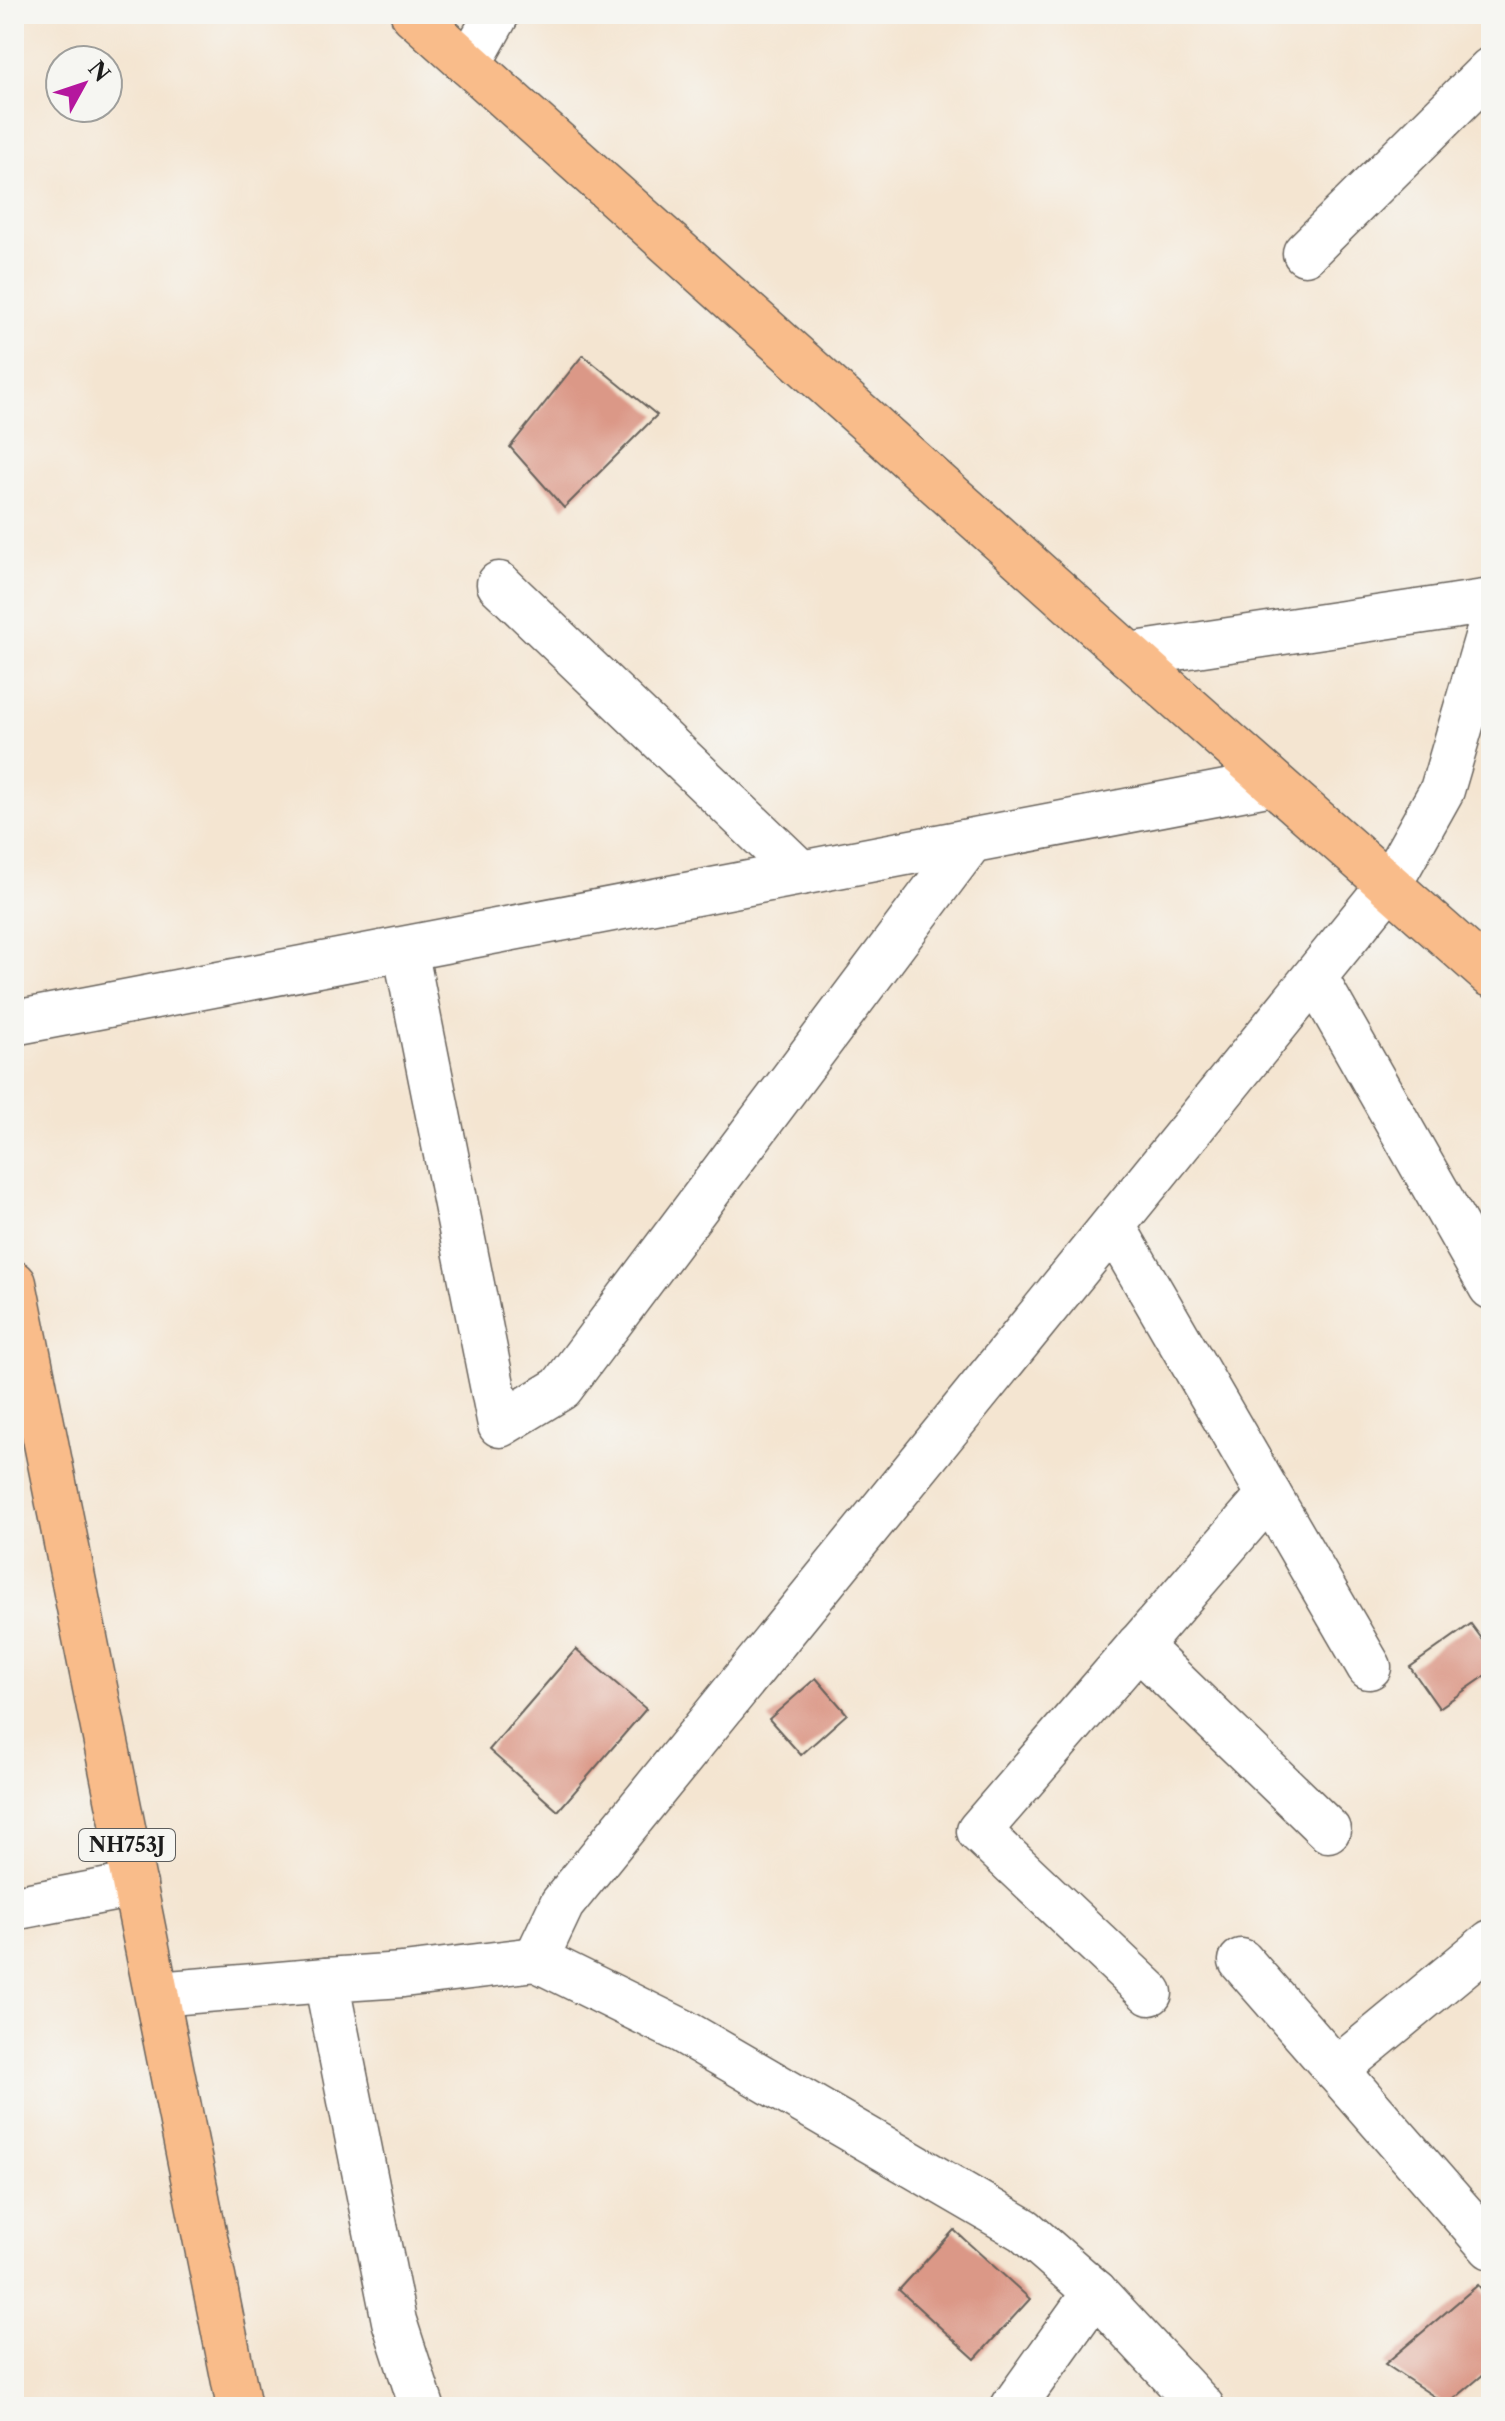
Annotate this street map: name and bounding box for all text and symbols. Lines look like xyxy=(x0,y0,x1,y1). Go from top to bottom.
north arrow xyxy=(44,44,124,124)
text: N xyxy=(82,55,115,87)
road number: NH753J xyxy=(79,1829,175,1861)

